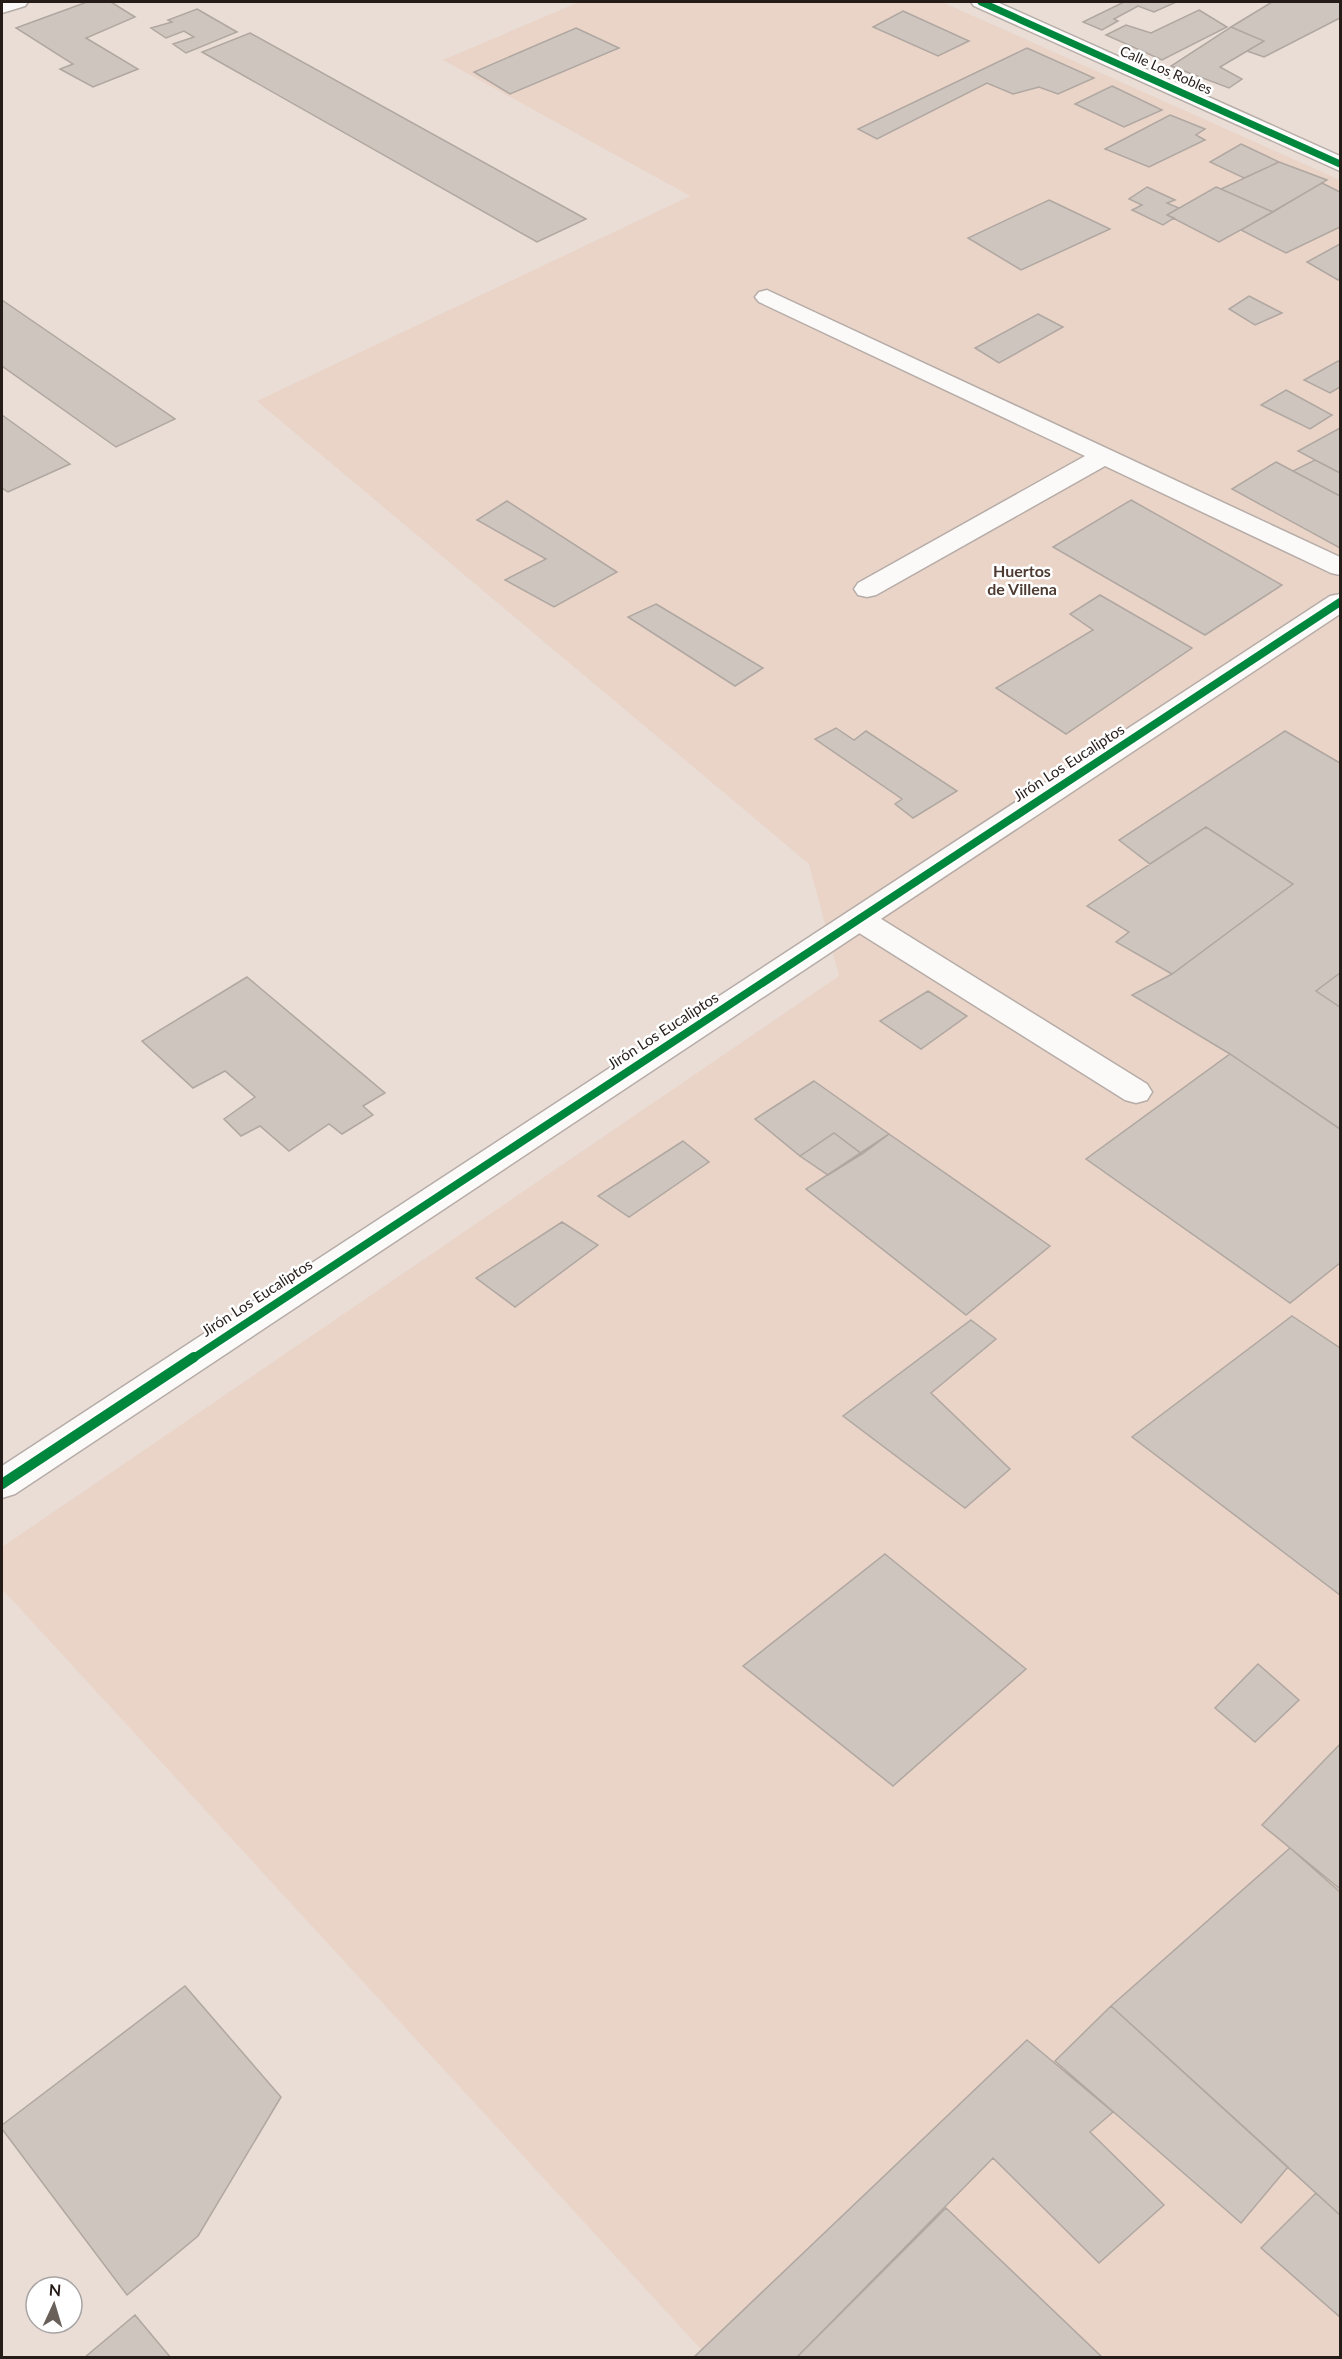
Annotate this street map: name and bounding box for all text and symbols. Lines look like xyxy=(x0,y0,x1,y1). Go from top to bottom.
street label: Calle Los Robles xyxy=(1118,42,1215,97)
district label: Huertos de Villena xyxy=(987,561,1057,598)
street label: Jirón Los Eucaliptos xyxy=(1010,720,1127,805)
street label: Jirón Los Eucaliptos xyxy=(604,988,721,1073)
street label: Jirón Los Eucaliptos xyxy=(198,1255,315,1340)
north arrow xyxy=(24,2275,84,2335)
text: N xyxy=(48,2280,62,2299)

